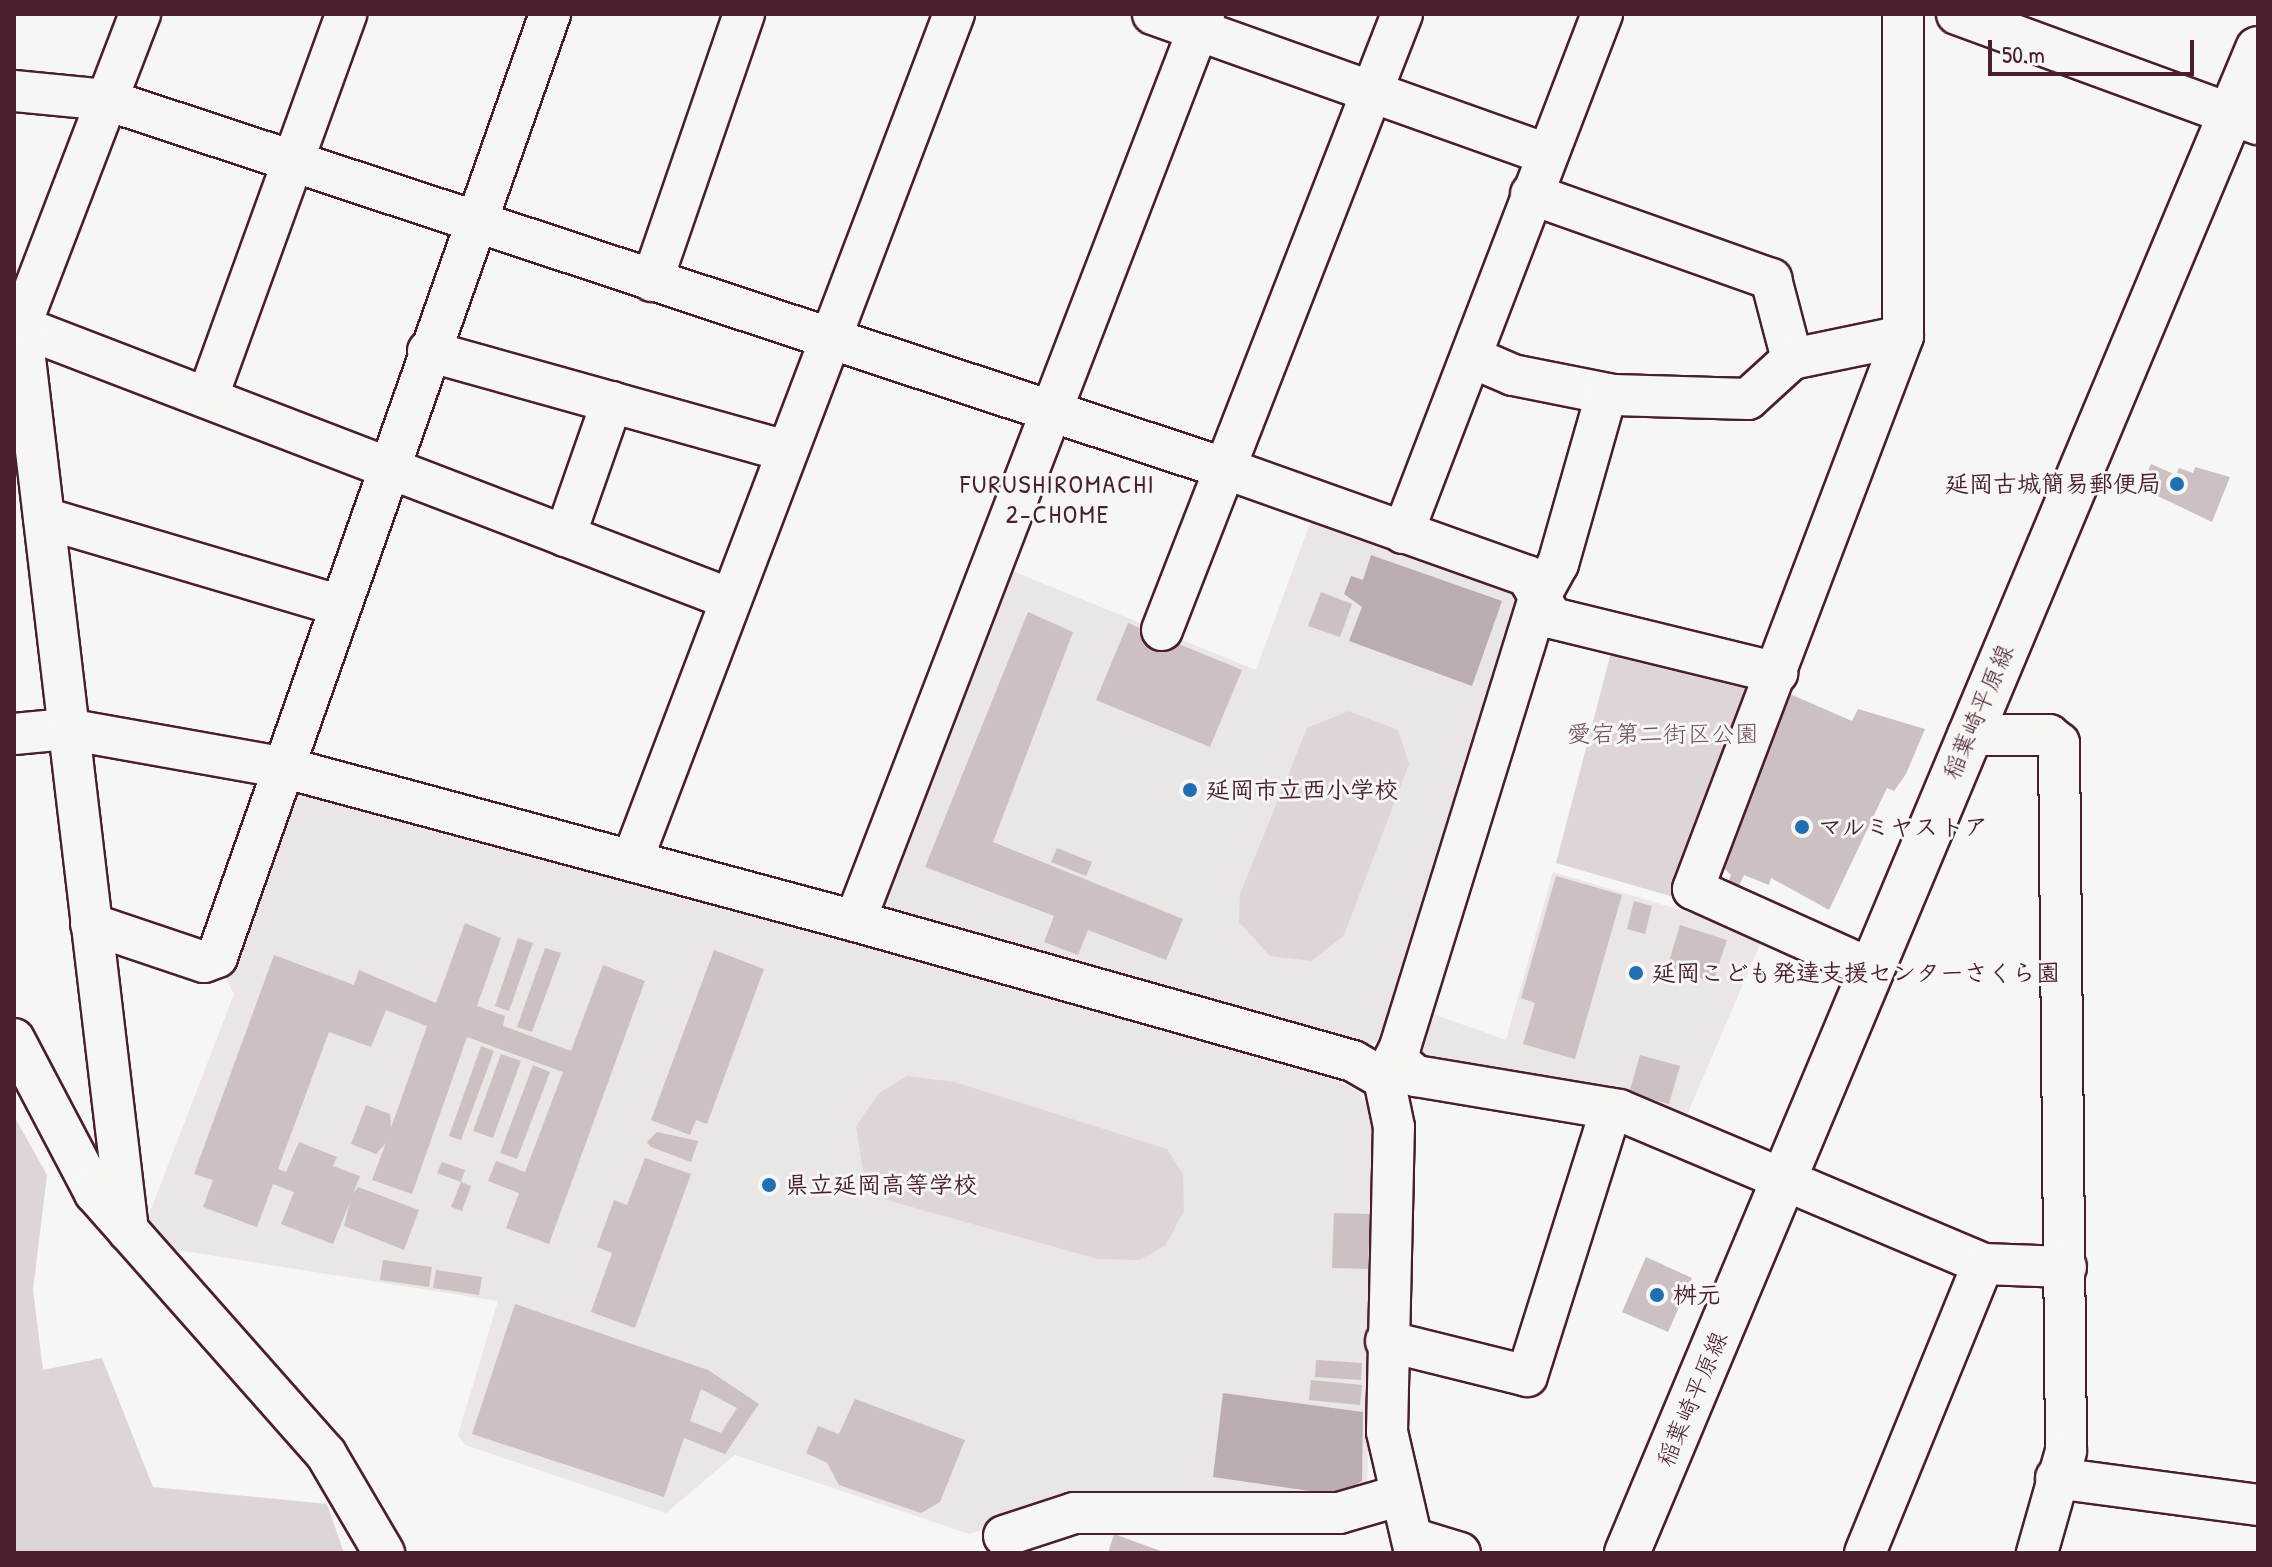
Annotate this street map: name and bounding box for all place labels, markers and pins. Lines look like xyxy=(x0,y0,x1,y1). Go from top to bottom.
place label: 延岡古城簡易郵便局 xyxy=(1945,470,2161,498)
marker: 延岡古城簡易郵便局 xyxy=(2168,475,2186,493)
place label: 延岡市立西小学校 xyxy=(1206,776,1398,804)
marker: 延岡市立西小学校 xyxy=(1181,781,1199,799)
place label: マルミヤストア xyxy=(1818,813,1986,841)
marker: マルミヤストア xyxy=(1793,818,1811,836)
place label: 延岡こども発達支援センターさくら園 xyxy=(1652,959,2060,987)
marker: 延岡こども発達支援センターさくら園 xyxy=(1627,964,1645,982)
place label: 県立延岡高等学校 xyxy=(785,1171,977,1199)
marker: 県立延岡高等学校 xyxy=(760,1176,778,1194)
place label: 桝元 xyxy=(1673,1281,1721,1309)
marker: 桝元 xyxy=(1648,1286,1666,1304)

